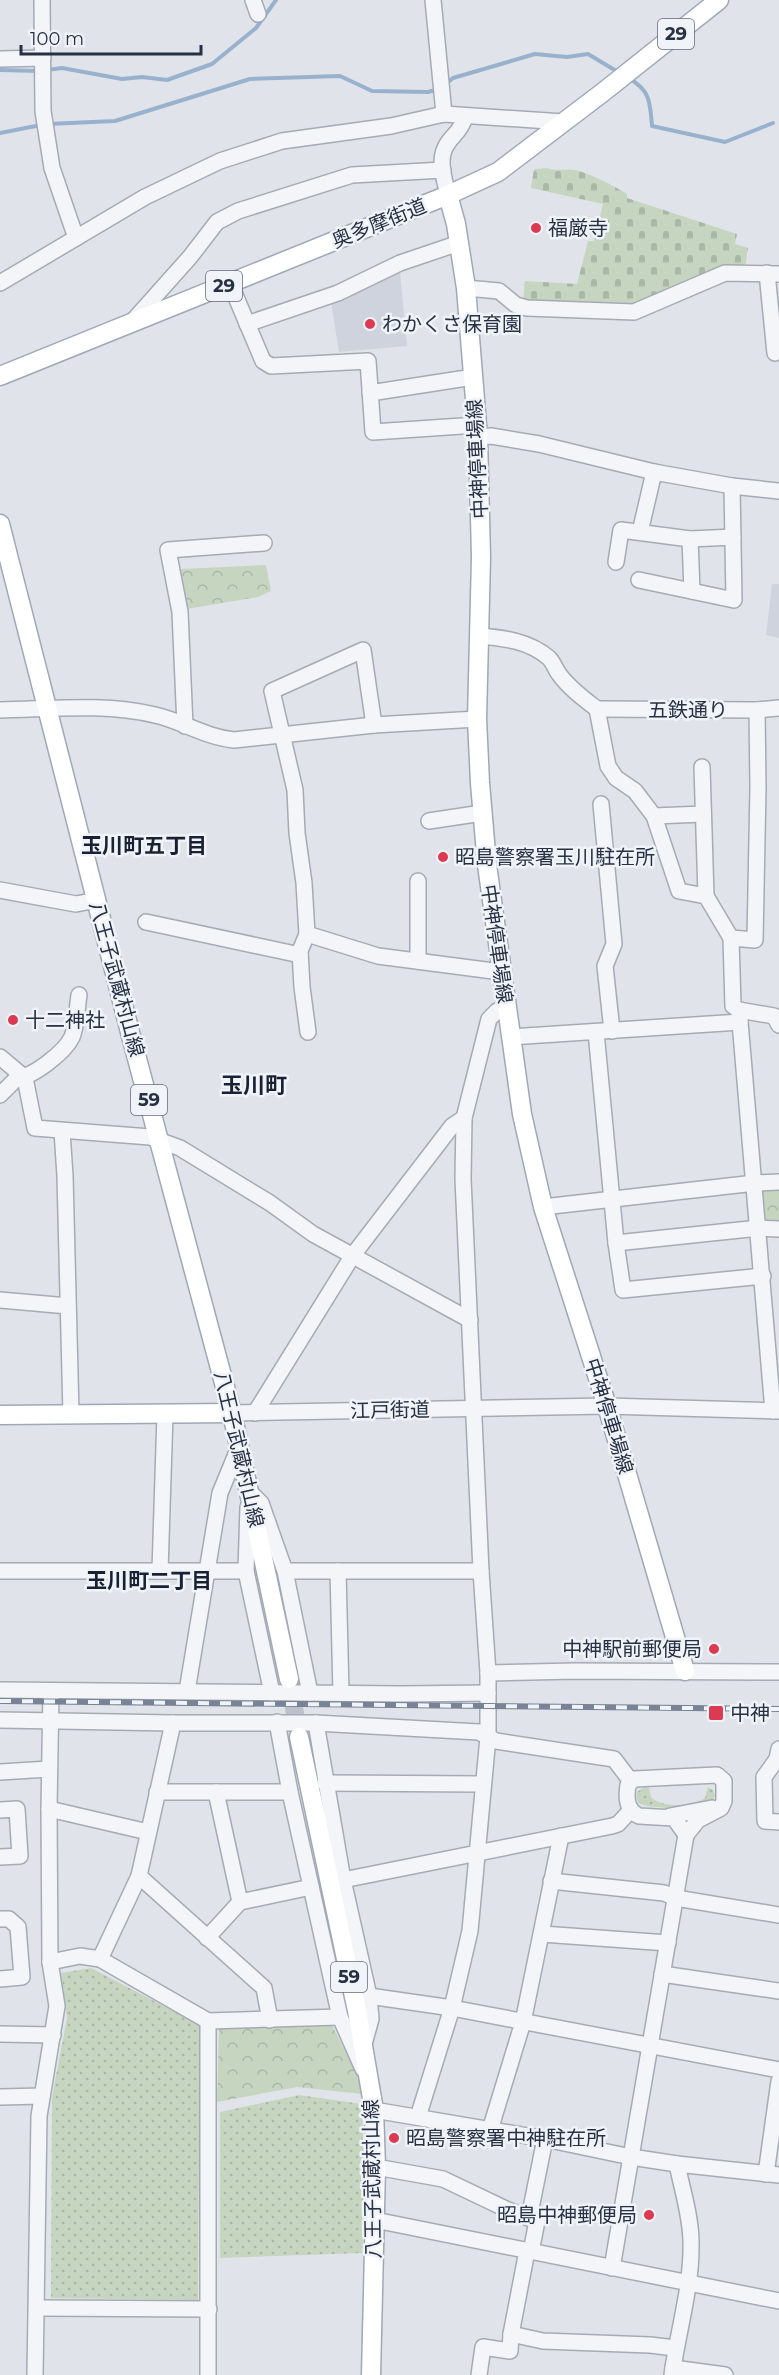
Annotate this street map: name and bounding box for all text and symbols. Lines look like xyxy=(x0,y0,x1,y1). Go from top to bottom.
scale bar xyxy=(21,18,201,56)
road number: 29 xyxy=(658,19,694,49)
text: 100 m xyxy=(30,28,84,50)
street label: 奥多摩街道 xyxy=(328,193,430,253)
place label: 福厳寺 xyxy=(548,216,608,240)
marker: 福厳寺 xyxy=(529,221,543,235)
road number: 29 xyxy=(206,271,242,301)
place label: わかくさ保育園 xyxy=(382,312,522,336)
marker: わかくさ保育園 xyxy=(363,317,377,331)
street label: 中神停車場線 xyxy=(462,398,492,520)
street label: 五鉄通り xyxy=(648,698,728,722)
district label: 玉川町五丁目 xyxy=(81,833,207,858)
place label: 昭島警察署玉川駐在所 xyxy=(455,845,655,869)
marker: 昭島警察署玉川駐在所 xyxy=(436,850,450,864)
street label: 中神停車場線 xyxy=(477,883,517,1005)
street label: 八王子武蔵村山線 xyxy=(85,899,149,1059)
place label: 十二神社 xyxy=(25,1008,105,1032)
marker: 十二神社 xyxy=(6,1013,20,1027)
district label: 玉川町 xyxy=(221,1072,287,1099)
road number: 59 xyxy=(131,1085,167,1115)
street label: 中神停車場線 xyxy=(580,1355,638,1477)
street label: 八王子武蔵村山線 xyxy=(209,1368,269,1530)
street label: 江戸街道 xyxy=(350,1397,430,1423)
district label: 玉川町二丁目 xyxy=(86,1568,212,1593)
place label: 中神駅前郵便局 xyxy=(562,1637,702,1661)
marker: 中神駅前郵便局 xyxy=(707,1642,721,1656)
place label: 中神 xyxy=(730,1701,770,1725)
marker: 中神 xyxy=(707,1704,725,1722)
road number: 59 xyxy=(331,1962,367,1992)
street label: 八王子武蔵村山線 xyxy=(359,2099,385,2259)
place label: 昭島警察署中神駐在所 xyxy=(406,2126,606,2150)
marker: 昭島警察署中神駐在所 xyxy=(387,2131,401,2145)
place label: 昭島中神郵便局 xyxy=(497,2203,637,2227)
marker: 昭島中神郵便局 xyxy=(642,2208,656,2222)

